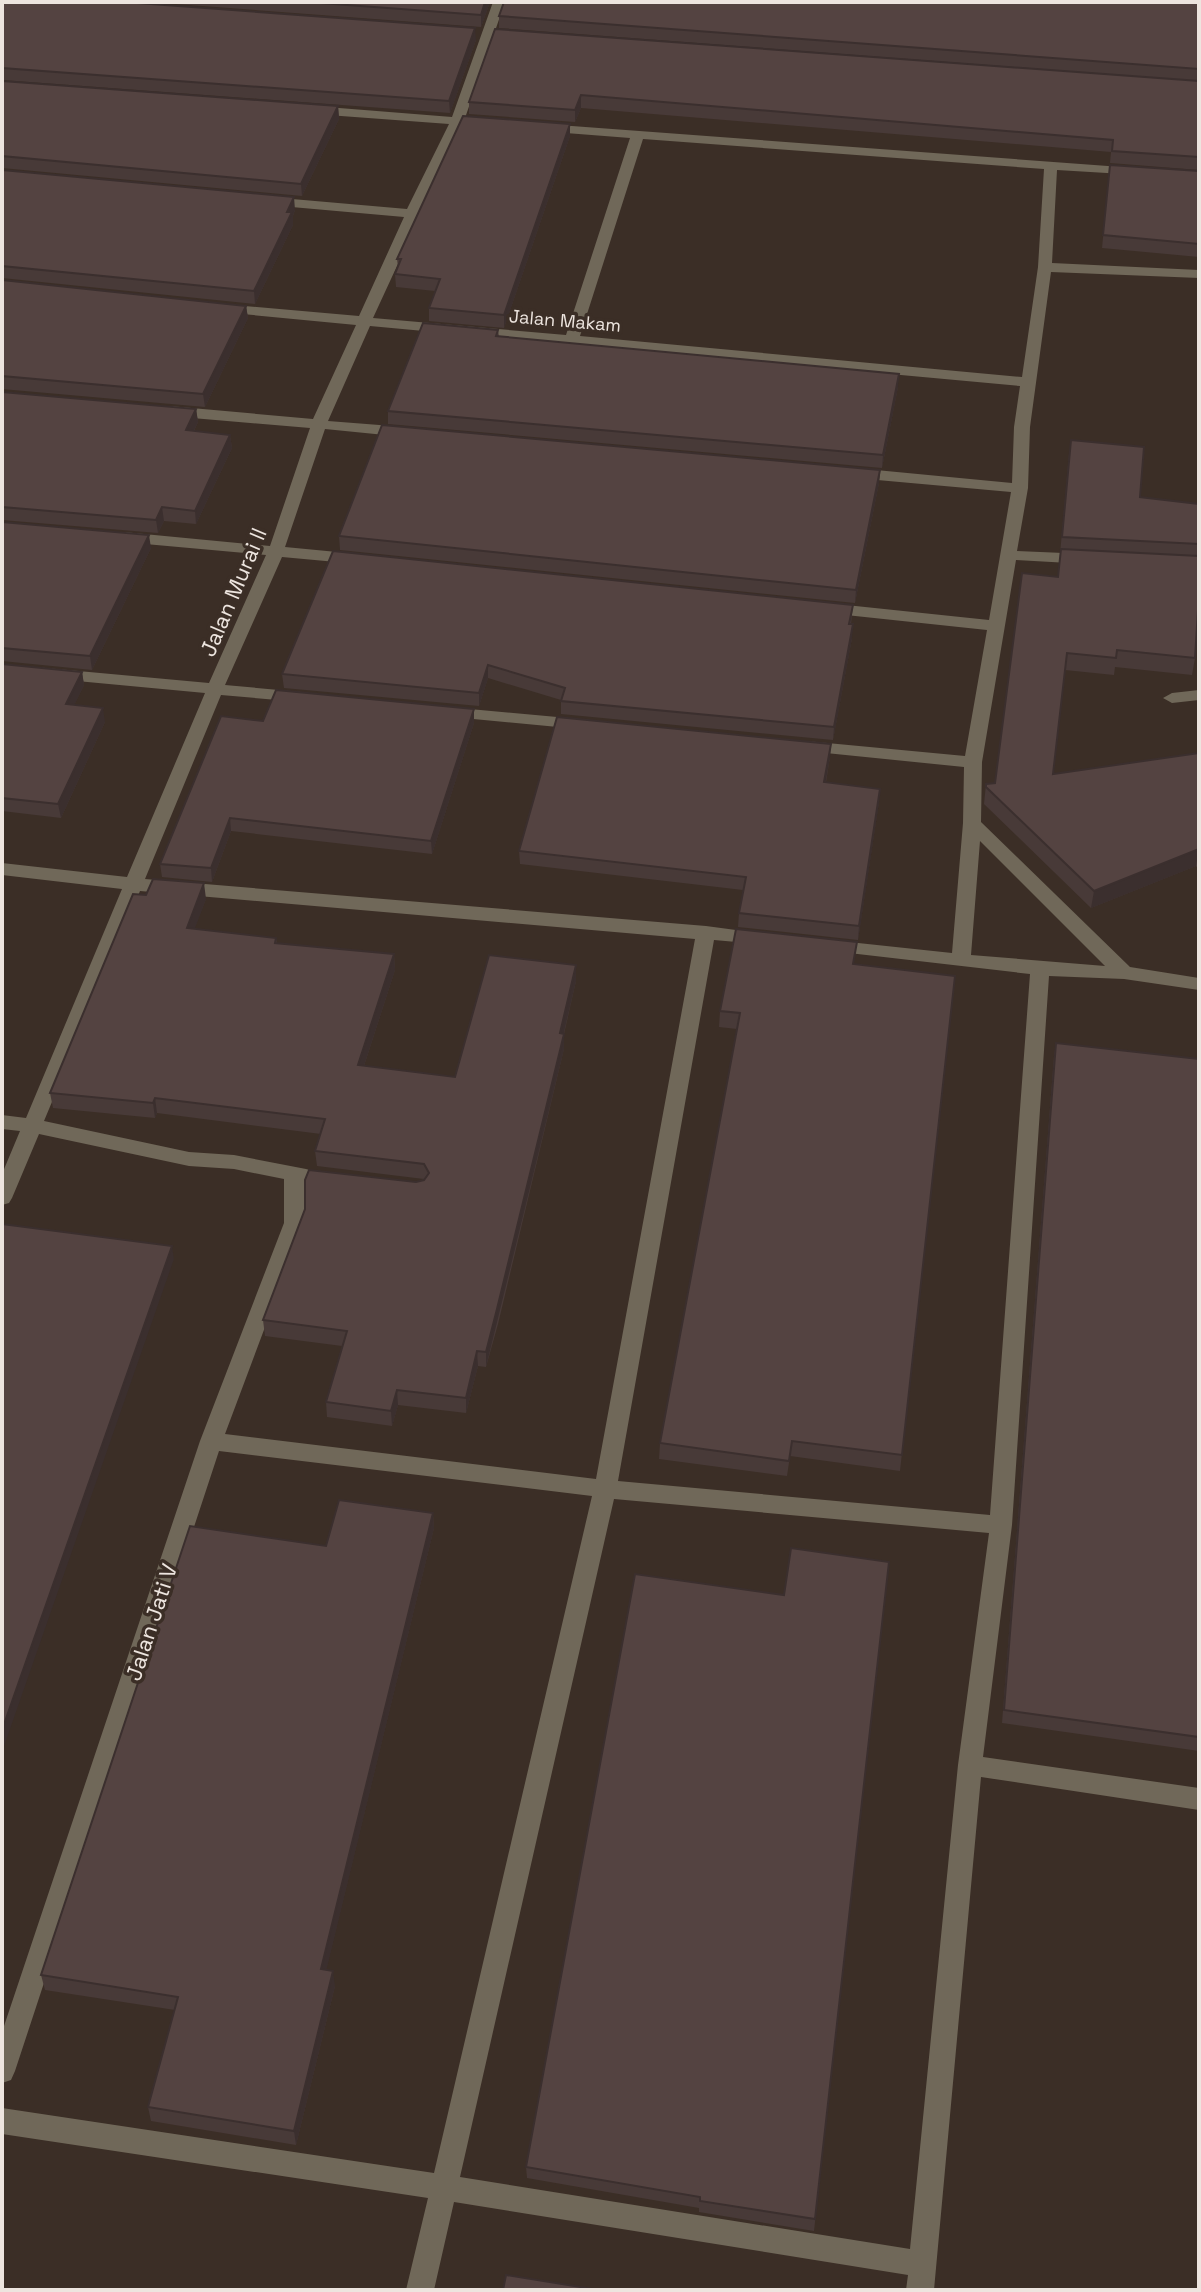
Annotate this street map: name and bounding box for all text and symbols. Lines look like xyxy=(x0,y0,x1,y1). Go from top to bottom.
street label: Jalan Makam xyxy=(508,304,622,337)
street label: Jalan Murai II xyxy=(193,523,273,661)
street label: Jalan Jati V xyxy=(119,1560,183,1684)

